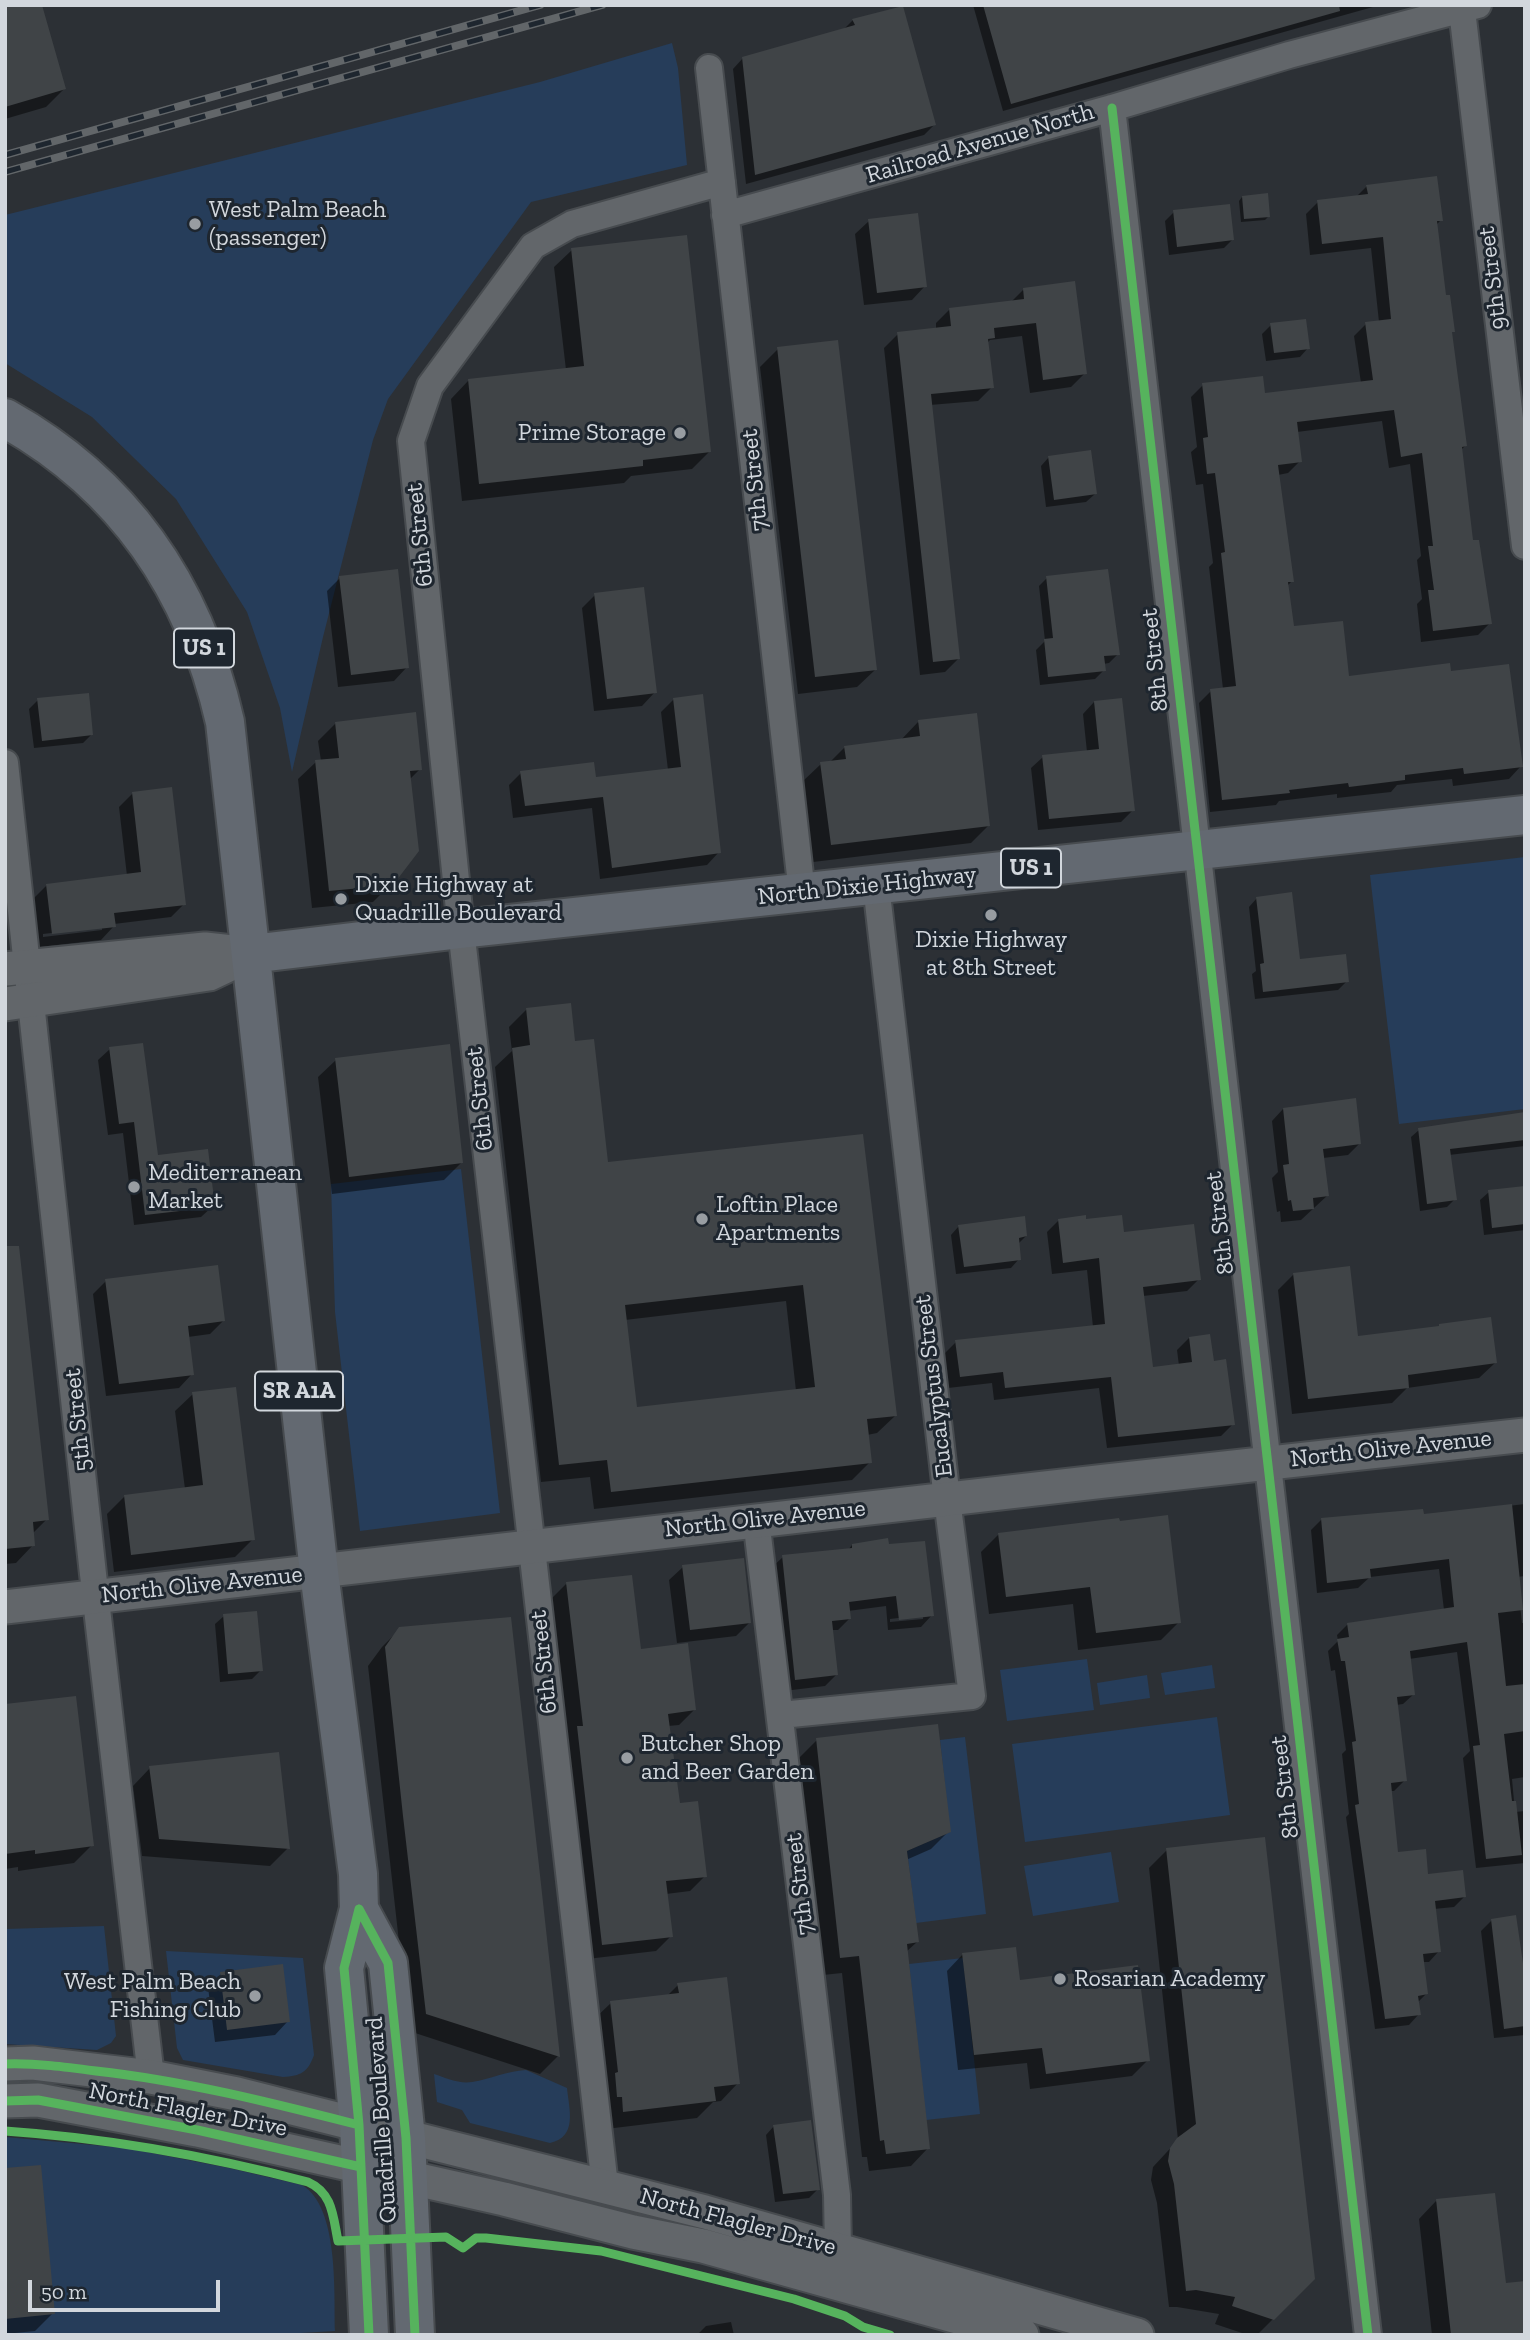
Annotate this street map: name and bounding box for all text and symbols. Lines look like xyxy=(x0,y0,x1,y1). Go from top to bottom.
street label: Railroad Avenue North xyxy=(863,98,1097,190)
place label: West Palm Beach (passenger) xyxy=(209,196,386,252)
marker: West Palm Beach (passenger) xyxy=(187,216,203,232)
street label: 9th Street xyxy=(1472,225,1514,331)
place label: Prime Storage xyxy=(518,419,666,447)
marker: Prime Storage xyxy=(672,425,688,441)
street label: 7th Street xyxy=(735,428,775,532)
street label: 6th Street xyxy=(400,482,440,588)
street label: 8th Street xyxy=(1135,607,1175,713)
road number: US 1 xyxy=(174,628,234,668)
road number: US 1 xyxy=(1001,848,1061,888)
street label: North Dixie Highway xyxy=(756,860,978,912)
place label: Dixie Highway at Quadrille Boulevard xyxy=(355,871,562,927)
marker: Dixie Highway at Quadrille Boulevard xyxy=(333,891,349,907)
marker: Dixie Highway at 8th Street xyxy=(983,907,999,923)
place label: Dixie Highway at 8th Street xyxy=(915,926,1067,982)
street label: 6th Street xyxy=(460,1046,500,1152)
place label: Mediterranean Market xyxy=(148,1159,302,1215)
street label: 8th Street xyxy=(1199,1170,1241,1276)
marker: Mediterranean Market xyxy=(126,1179,142,1195)
place label: Loftin Place Apartments xyxy=(716,1191,840,1247)
marker: Loftin Place Apartments xyxy=(694,1211,710,1227)
street label: Eucalyptus Street xyxy=(909,1293,959,1479)
street label: 5th Street xyxy=(58,1367,98,1473)
road number: SR A1A xyxy=(255,1372,343,1410)
street label: North Olive Avenue xyxy=(1289,1424,1493,1474)
street label: North Olive Avenue xyxy=(663,1494,867,1544)
street label: North Olive Avenue xyxy=(100,1560,304,1610)
street label: 6th Street xyxy=(524,1609,564,1715)
place label: Butcher Shop and Beer Garden xyxy=(641,1730,814,1786)
street label: 8th Street xyxy=(1264,1734,1306,1840)
marker: Butcher Shop and Beer Garden xyxy=(619,1750,635,1766)
street label: 7th Street xyxy=(779,1831,821,1937)
place label: Rosarian Academy xyxy=(1074,1965,1265,1993)
place label: West Palm Beach Fishing Club xyxy=(64,1968,241,2024)
marker: Rosarian Academy xyxy=(1052,1971,1068,1987)
marker: West Palm Beach Fishing Club xyxy=(247,1988,263,2004)
street label: Quadrille Boulevard xyxy=(360,2016,404,2224)
street label: North Flagler Drive xyxy=(86,2077,290,2143)
street label: North Flagler Drive xyxy=(637,2182,839,2262)
scale bar xyxy=(32,2266,224,2310)
text: 50 m xyxy=(41,2279,87,2304)

